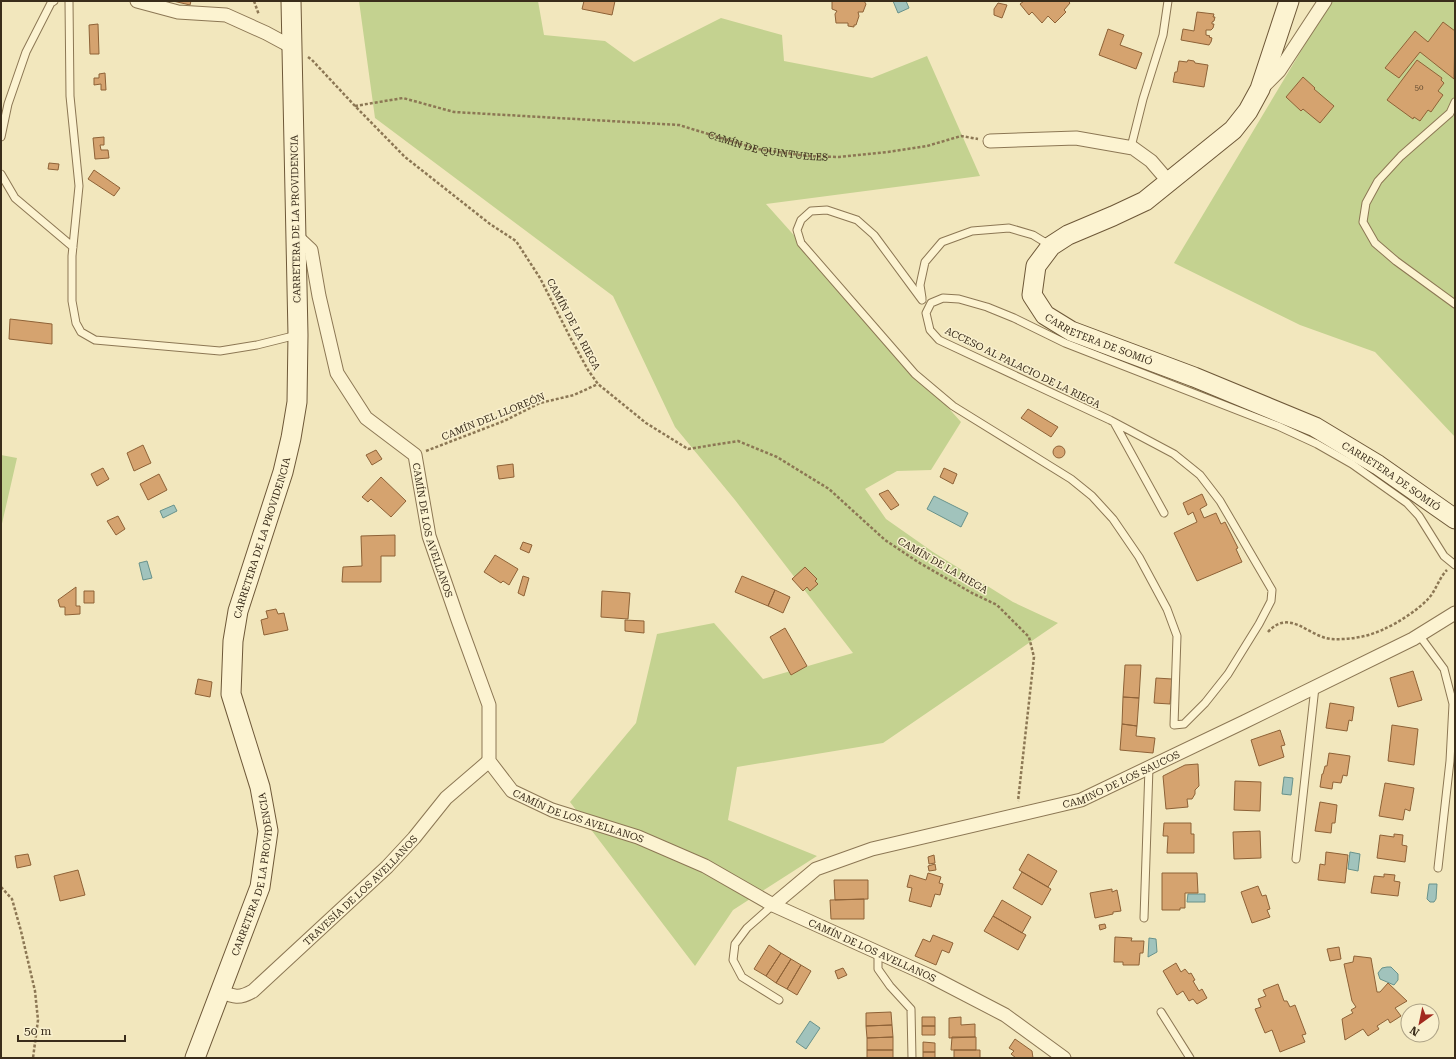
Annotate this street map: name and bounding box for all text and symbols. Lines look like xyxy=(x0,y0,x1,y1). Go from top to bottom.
house number: 50 xyxy=(1415,83,1424,92)
street label: CAMÍN DE QUINTUELES xyxy=(707,129,828,163)
street label: CARRETERA DE LA PROVIDENCIA xyxy=(289,135,302,303)
street label: CAMÍN DE LA RIEGA xyxy=(545,277,602,372)
street label: CARRETERA DE SOMIÓ xyxy=(1043,311,1154,367)
street label: ACCESO AL PALACIO DE LA RIEGA xyxy=(943,325,1102,410)
street label: CAMÍN DEL LLOREÓN xyxy=(440,391,546,442)
street label: CARRETERA DE SOMIÓ xyxy=(1340,440,1442,513)
street label: CARRETERA DE LA PROVIDENCIA xyxy=(232,456,292,619)
street label: CAMÍN DE LOS AVELLANOS xyxy=(410,462,455,599)
street label: CAMÍN DE LA RIEGA xyxy=(896,535,990,596)
street label: CAMINO DE LOS SAUCOS xyxy=(1061,749,1182,810)
street label: CAMÍN DE LOS AVELLANOS xyxy=(511,787,646,845)
street label: CARRETERA DE LA PROVIDENCIA xyxy=(229,792,274,958)
street label: TRAVESÍA DE LOS AVELLANOS xyxy=(301,833,420,948)
street label: CAMÍN DE LOS AVELLANOS xyxy=(807,917,938,984)
north arrow xyxy=(1400,1003,1440,1043)
scale bar xyxy=(18,1017,125,1043)
text: N xyxy=(1407,1023,1422,1039)
text: 50 m xyxy=(24,1024,51,1038)

